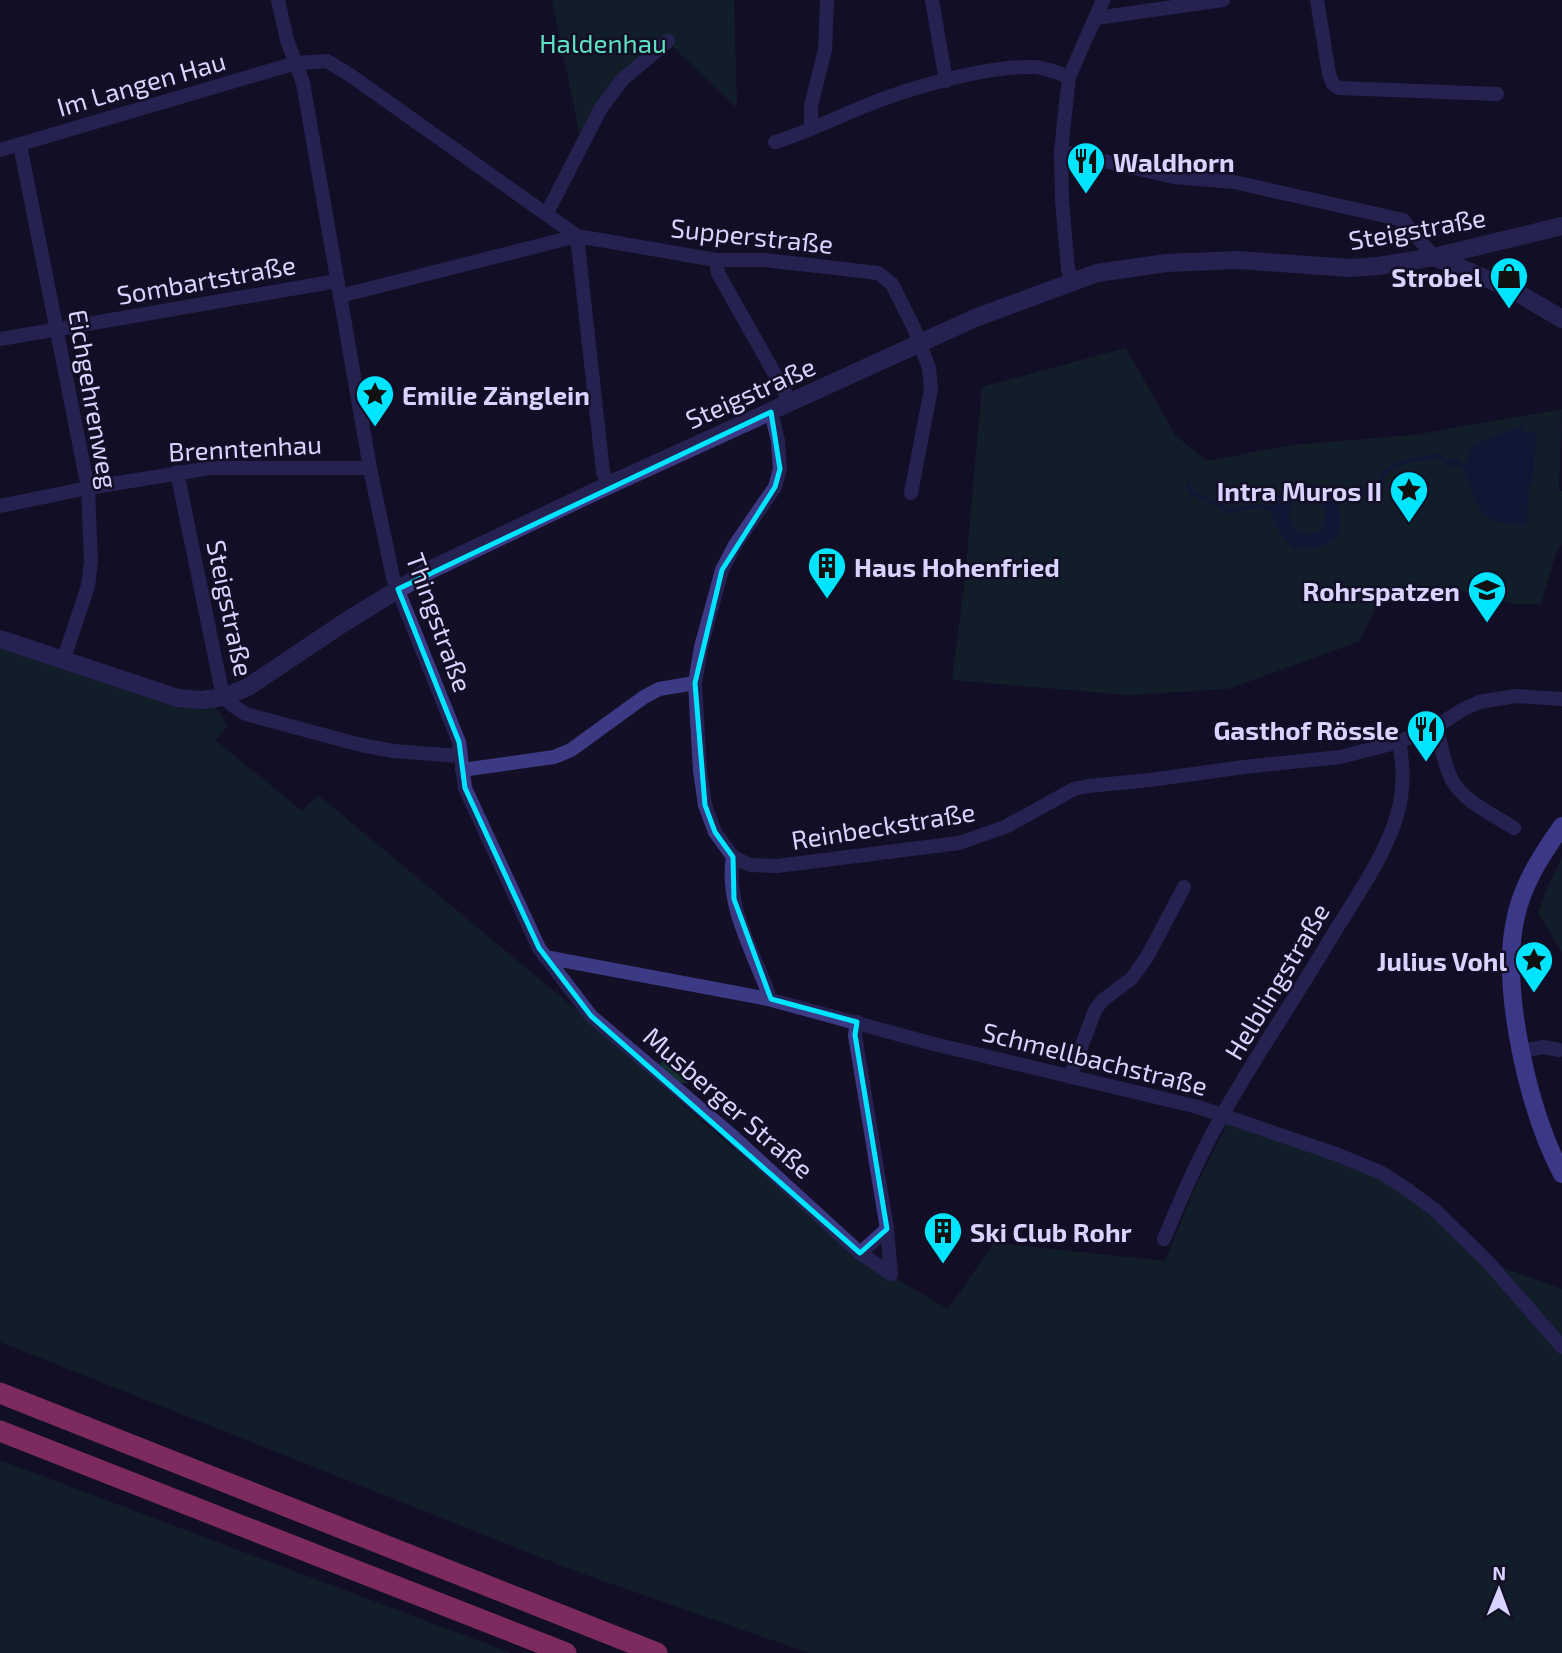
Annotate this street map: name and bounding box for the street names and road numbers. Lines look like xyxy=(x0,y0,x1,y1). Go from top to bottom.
street label: Im Langen Hau xyxy=(53,44,229,122)
street label: Steigstraße xyxy=(1346,201,1488,255)
street label: Supperstraße xyxy=(669,211,835,259)
street label: Sombartstraße xyxy=(114,248,298,310)
street label: Eichgehrenweg xyxy=(63,307,125,491)
street label: Steigstraße xyxy=(680,350,820,434)
street label: Brenntenhau xyxy=(168,428,322,466)
street label: Steigstraße xyxy=(201,537,261,679)
street label: Thingstraße xyxy=(401,548,479,696)
street label: Reinbeckstraße xyxy=(789,795,977,855)
street label: Helblingstraße xyxy=(1217,897,1335,1065)
street label: Schmellbachstraße xyxy=(979,1015,1211,1101)
street label: Musberger Straße xyxy=(638,1020,820,1184)

